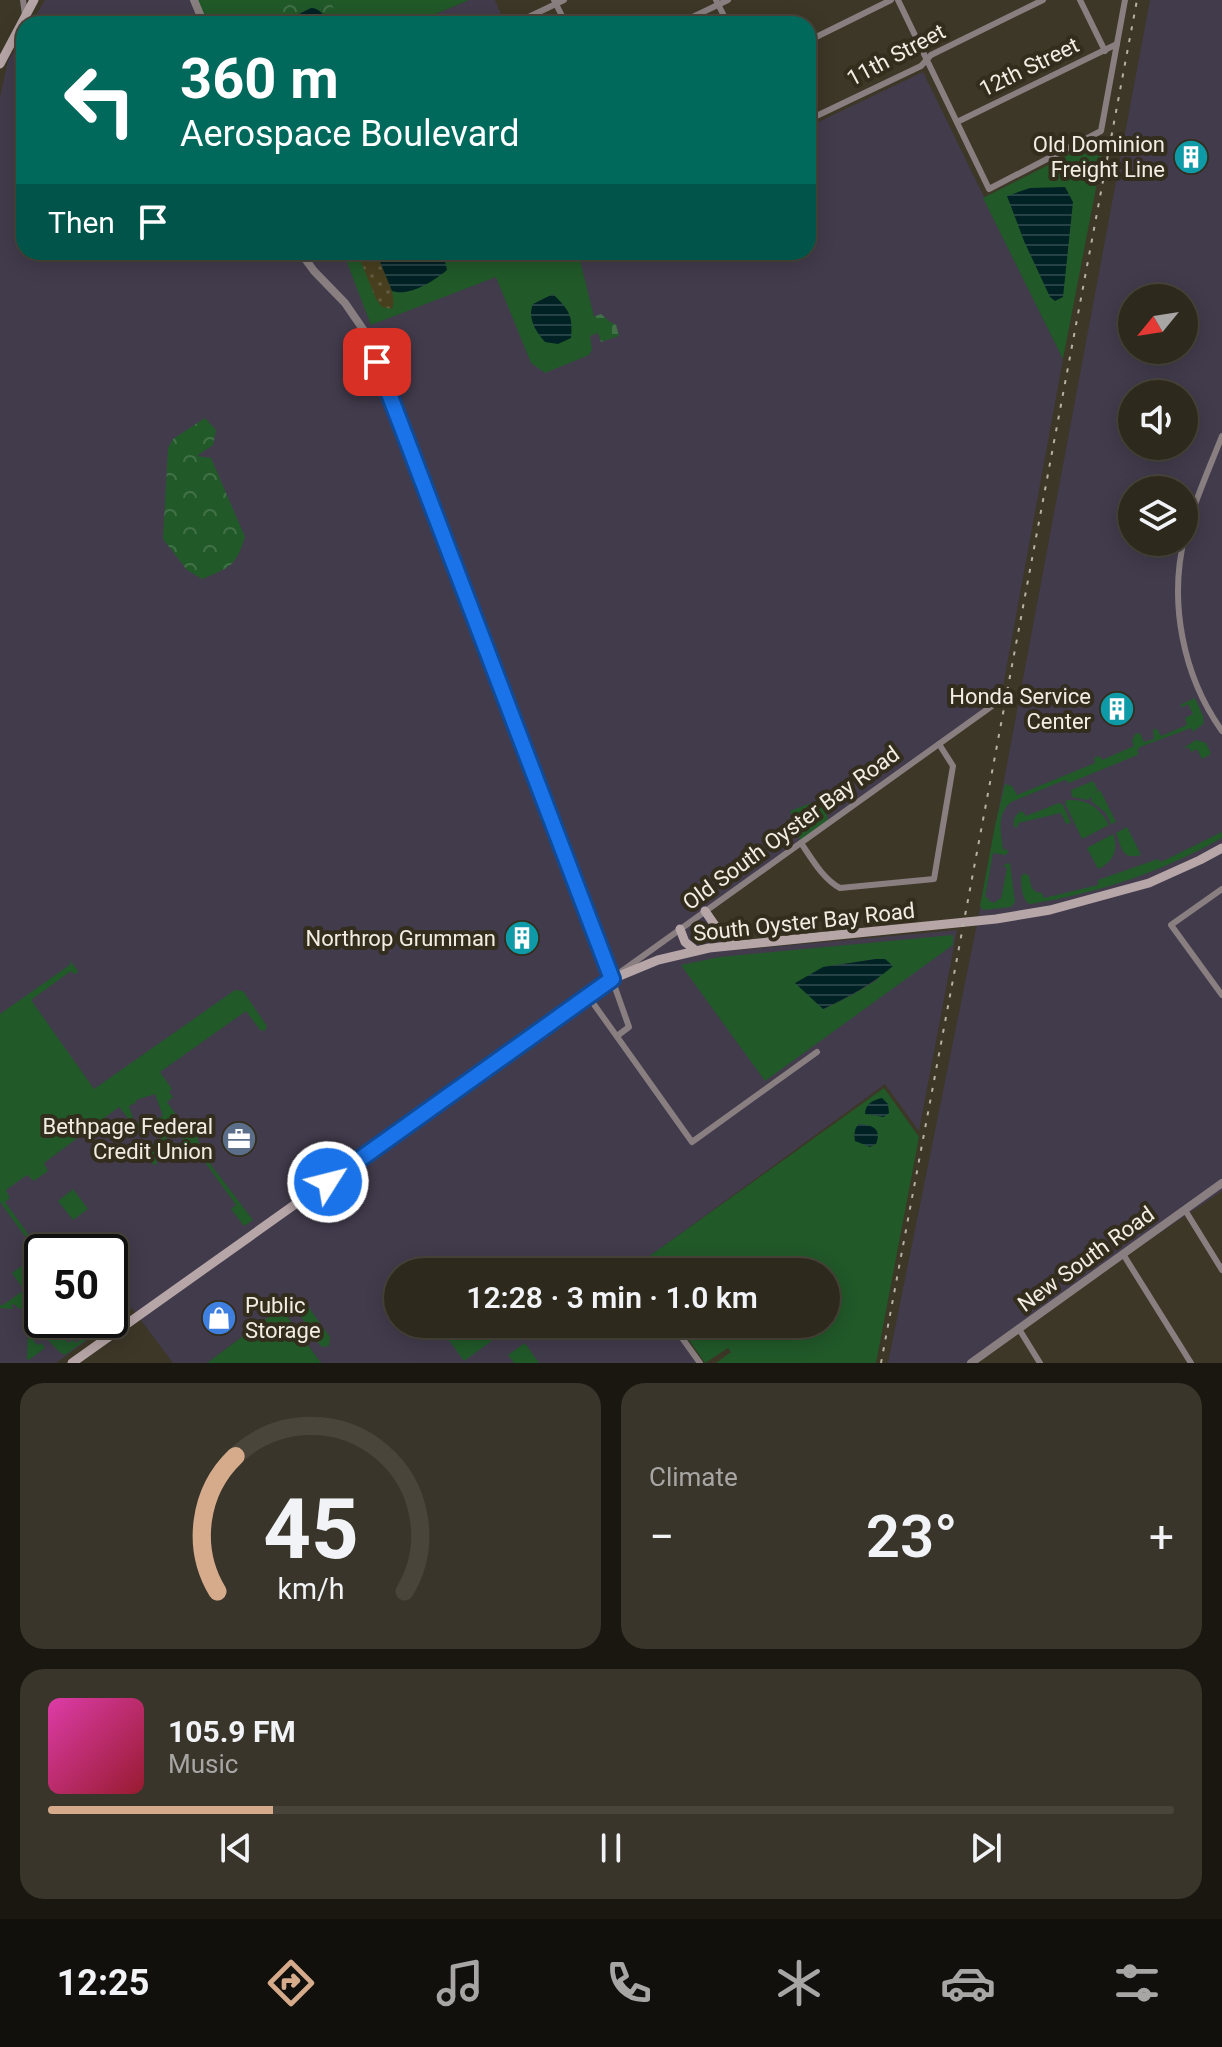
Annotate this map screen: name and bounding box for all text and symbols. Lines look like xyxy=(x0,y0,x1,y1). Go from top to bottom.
street label: 11th Street xyxy=(843,19,949,91)
street label: 12th Street xyxy=(975,32,1083,102)
text: 360 m xyxy=(180,46,339,112)
icon: left xyxy=(48,48,152,152)
text: Aerospace Boulevard xyxy=(180,113,520,155)
place label: Old Dominion Freight Line xyxy=(1033,132,1165,182)
building icon: Old Dominion Freight Line xyxy=(1172,138,1210,176)
icon: arrive xyxy=(131,200,175,244)
text: Then xyxy=(48,205,115,240)
north arrow xyxy=(1118,284,1198,364)
map controls xyxy=(1118,284,1198,556)
pin xyxy=(343,328,411,396)
icon: arrive xyxy=(355,340,399,384)
button: sound xyxy=(1118,380,1198,460)
button: layers xyxy=(1118,476,1198,556)
place label: Honda Service Center xyxy=(949,684,1092,734)
building icon: Honda Service Center xyxy=(1098,690,1136,728)
street label: Old South Oyster Bay Road xyxy=(678,741,904,915)
street label: South Oyster Bay Road xyxy=(692,898,916,946)
building icon: Northrop Grumman xyxy=(503,919,541,957)
place label: Northrop Grumman xyxy=(306,926,496,951)
place label: Bethpage Federal Credit Union xyxy=(43,1114,213,1164)
office icon: Bethpage Federal Credit Union xyxy=(220,1120,258,1158)
position arrow xyxy=(286,1140,370,1224)
street label: New South Road xyxy=(1013,1201,1159,1317)
speed limit sign: 50 xyxy=(24,1234,128,1338)
text: 12:28 · 3 min · 1.0 km xyxy=(466,1280,758,1315)
place label: Public Storage xyxy=(245,1293,321,1343)
shop icon: Public Storage xyxy=(200,1299,238,1337)
text: Climate xyxy=(649,1462,738,1492)
text: 45 xyxy=(263,1481,358,1578)
text: 23° xyxy=(866,1501,957,1572)
text: − xyxy=(649,1511,674,1563)
text: + xyxy=(1149,1511,1174,1563)
text: km/h xyxy=(277,1572,344,1606)
text: 105.9 FM xyxy=(168,1714,296,1749)
text: Music xyxy=(168,1749,238,1779)
icon: previous xyxy=(214,1826,258,1870)
icon: pause xyxy=(589,1826,633,1870)
icon: next xyxy=(964,1826,1008,1870)
icon: directions xyxy=(263,1955,319,2011)
icon: music xyxy=(432,1955,488,2011)
icon: phone xyxy=(601,1955,657,2011)
icon: climate xyxy=(771,1955,827,2011)
icon: car xyxy=(940,1955,996,2011)
icon: filters xyxy=(1109,1955,1165,2011)
text: 12:25 xyxy=(57,1962,149,2004)

